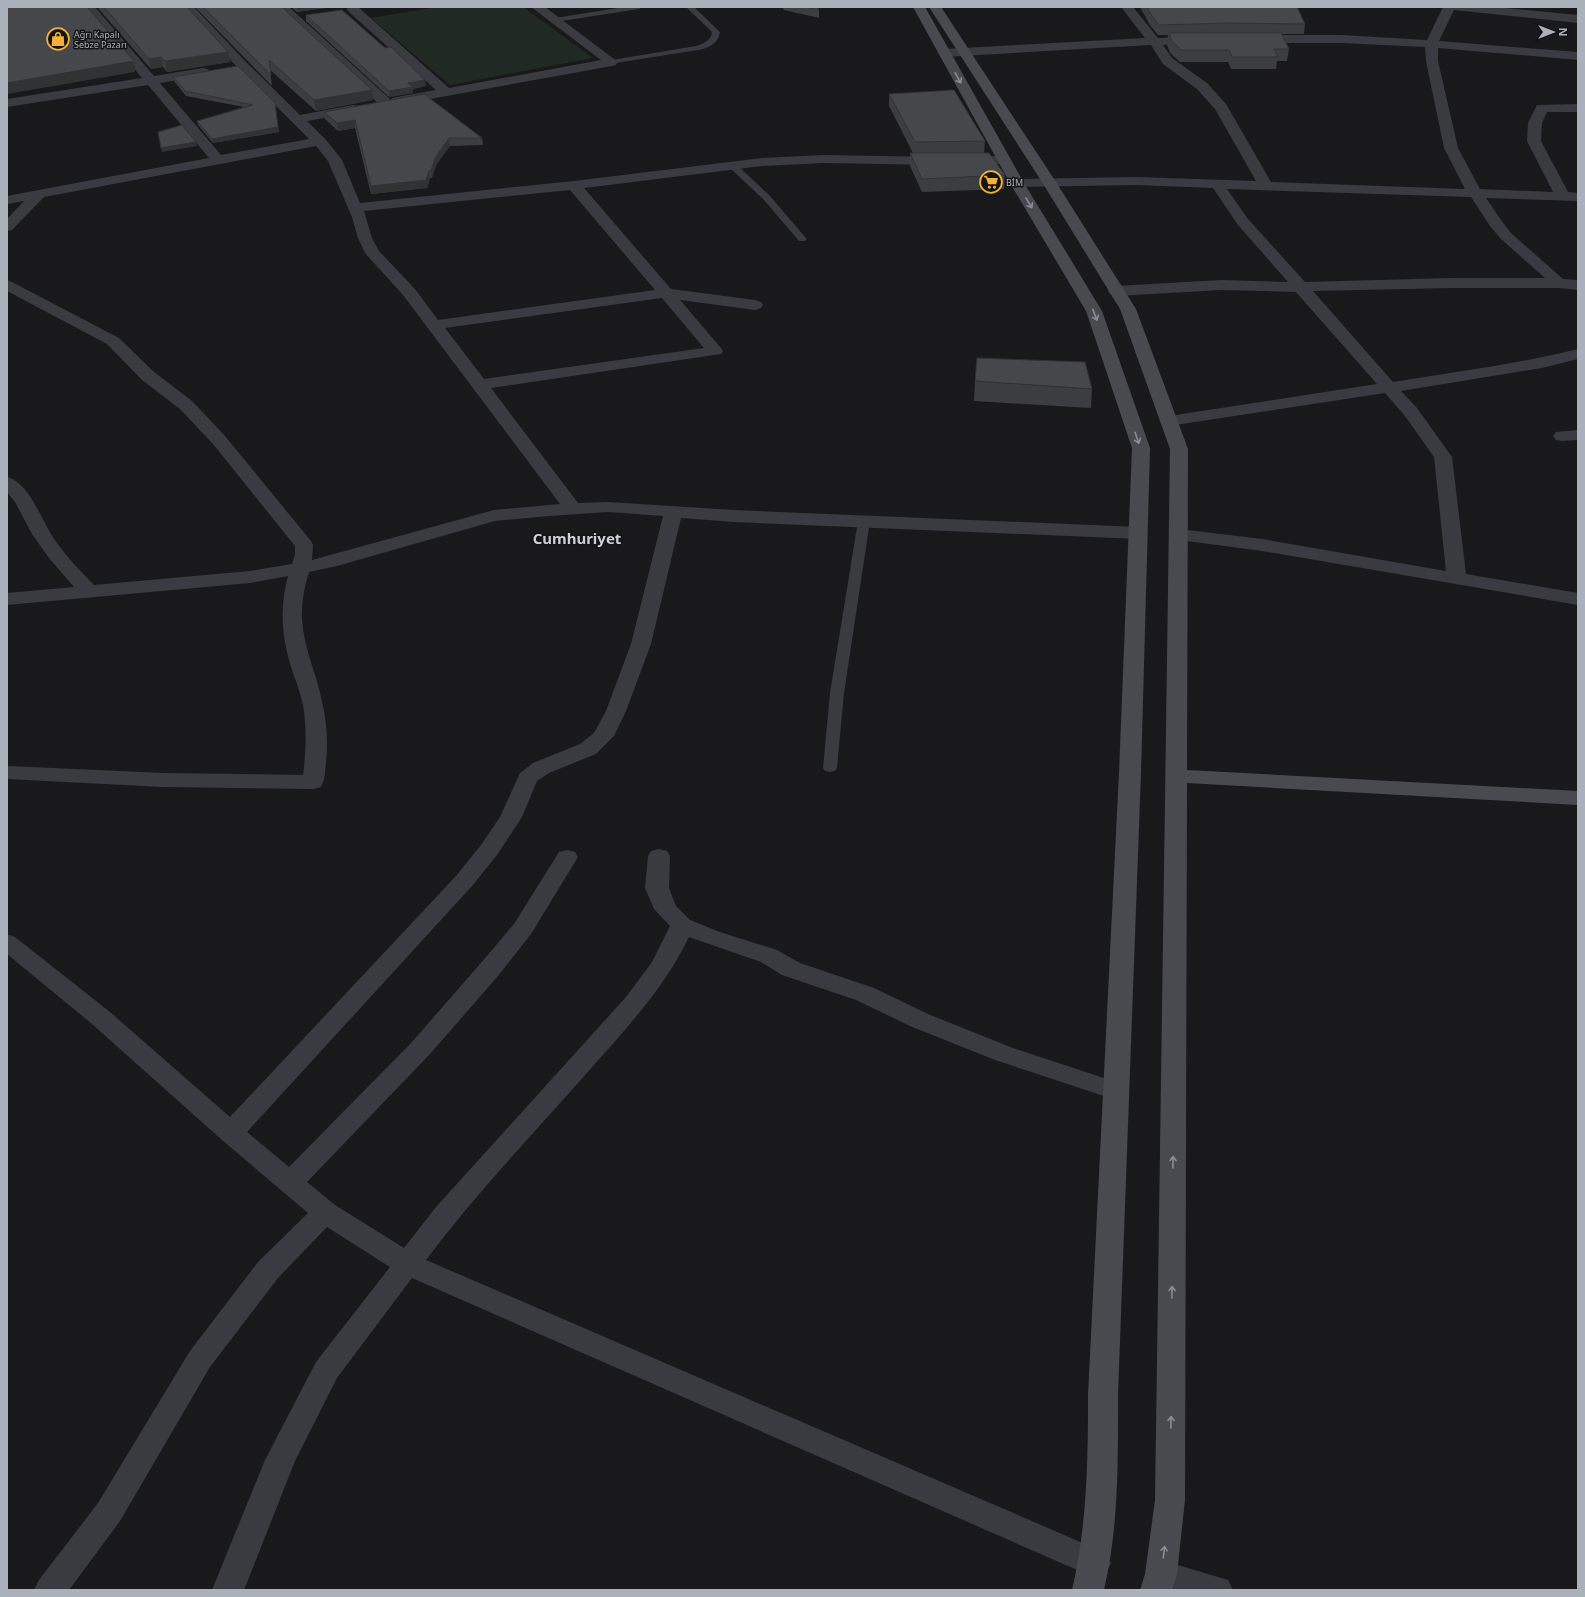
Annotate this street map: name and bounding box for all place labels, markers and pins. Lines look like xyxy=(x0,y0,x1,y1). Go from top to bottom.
shop icon: Ağrı Kapalı Sebze Pazarı xyxy=(45,26,71,52)
place label: Ağrı Kapalı Sebze Pazarı xyxy=(74,28,127,51)
supermarket icon: BİM xyxy=(978,169,1004,195)
place label: BİM xyxy=(1006,176,1023,189)

